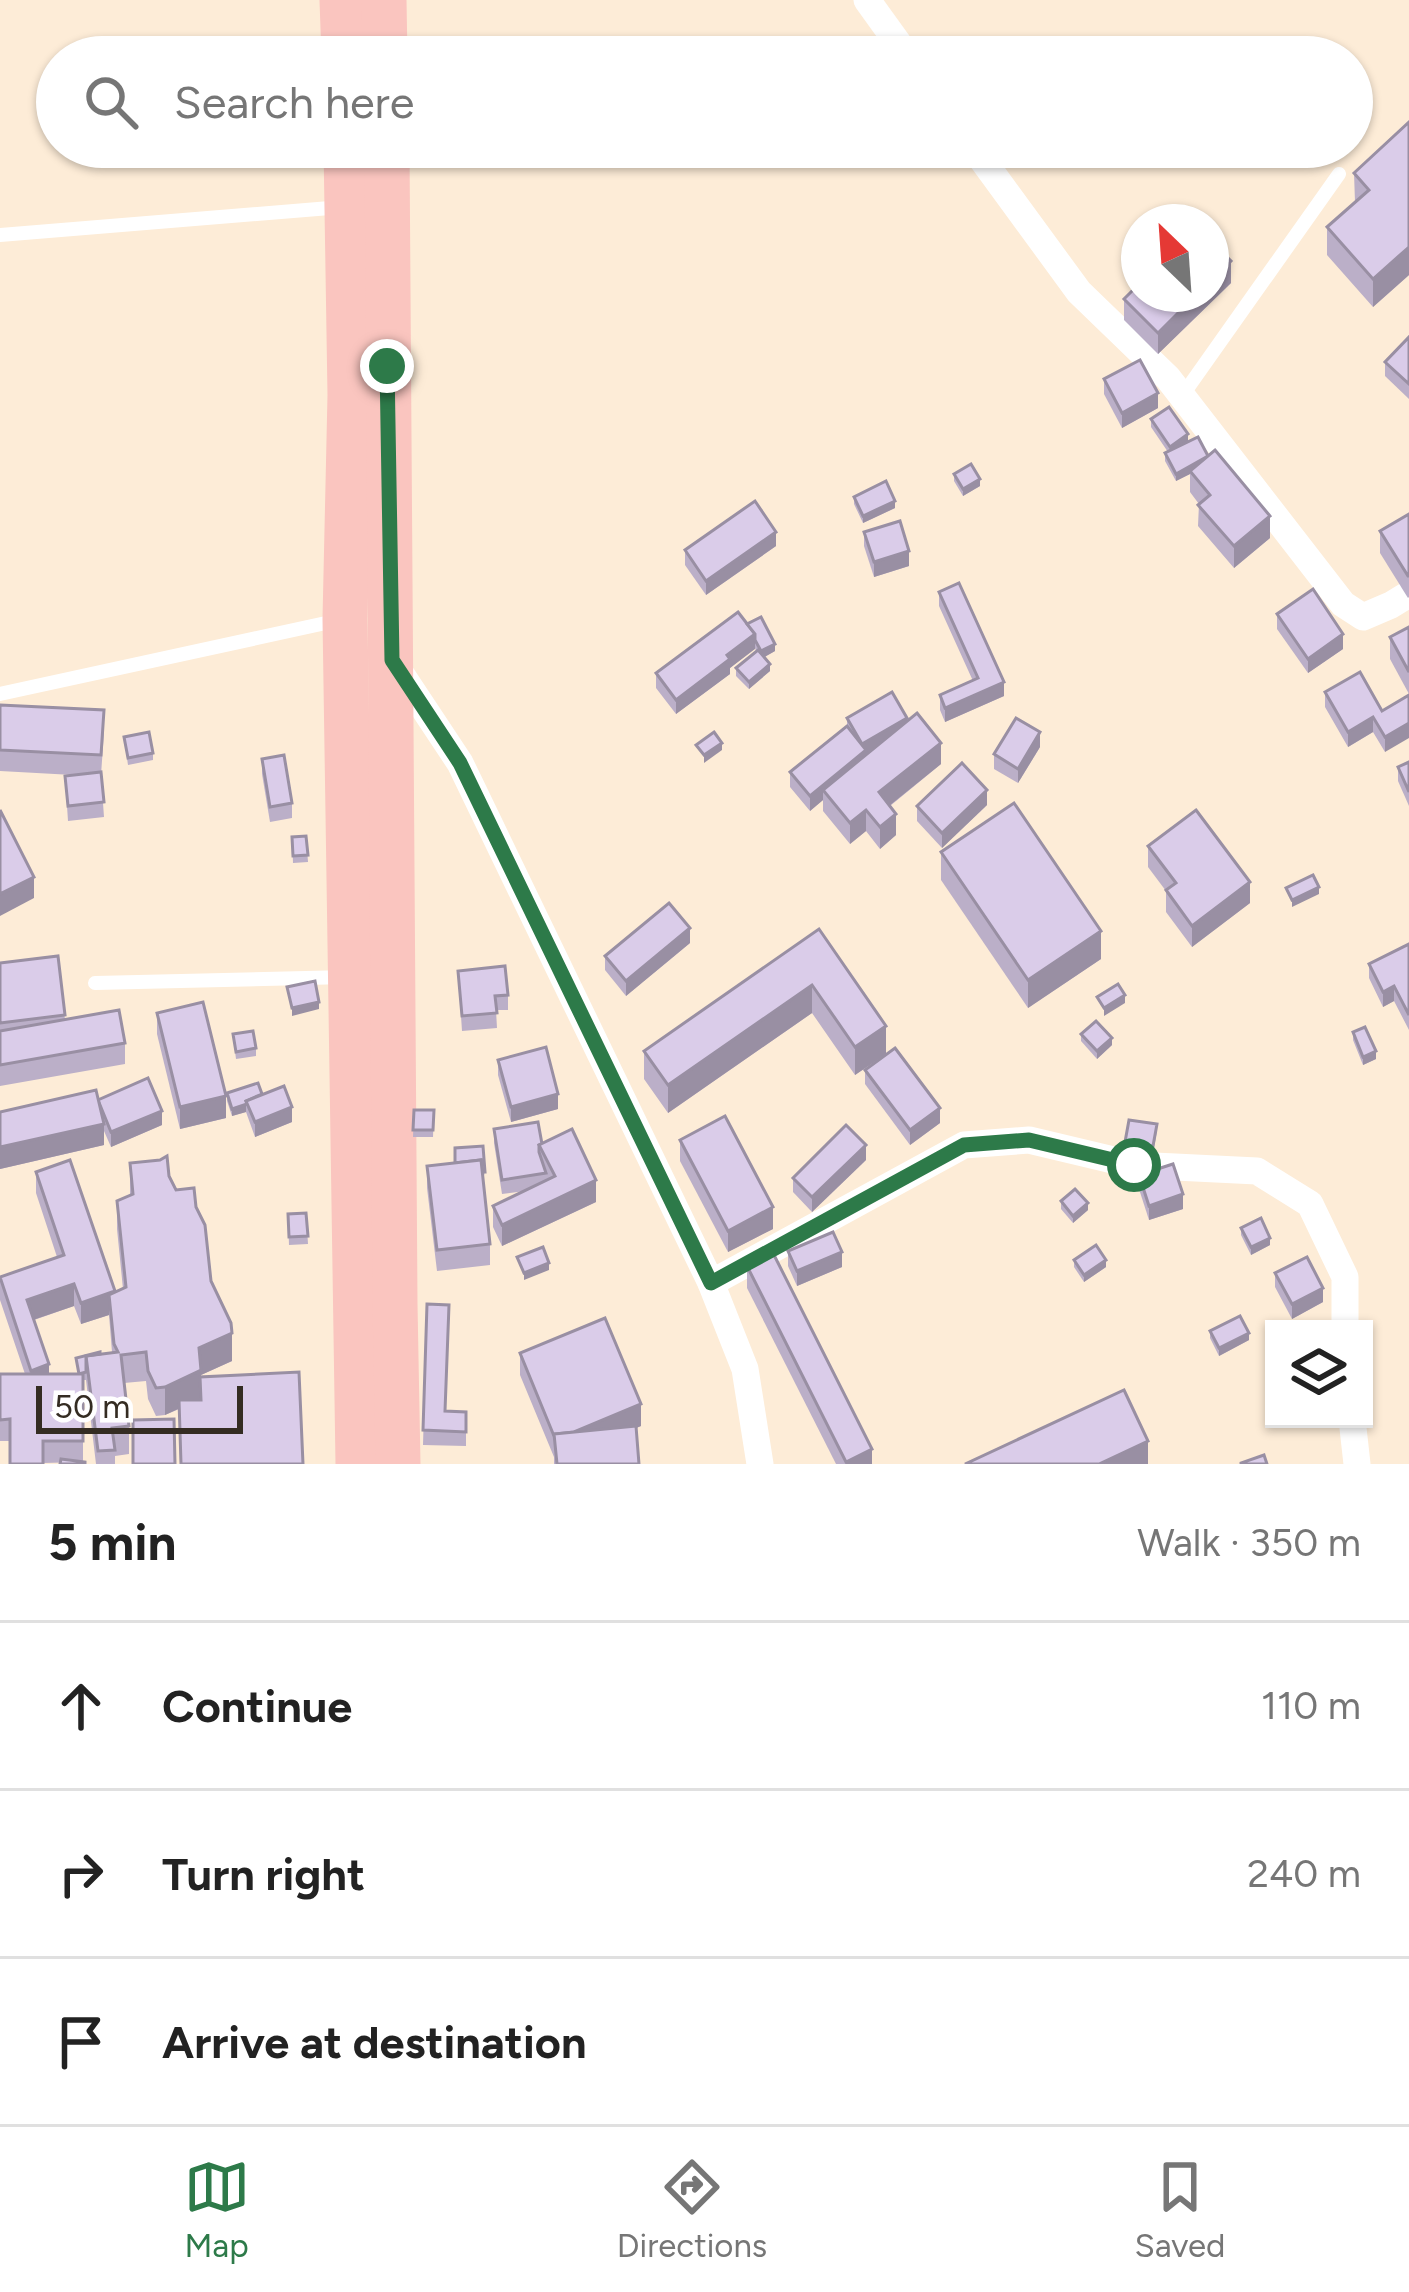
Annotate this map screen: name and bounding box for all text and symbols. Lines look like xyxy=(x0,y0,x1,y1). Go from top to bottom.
search box xyxy=(36,36,1373,168)
icon: search xyxy=(78,69,144,135)
text: Search here xyxy=(174,75,414,129)
north arrow xyxy=(1121,204,1229,312)
route end xyxy=(360,339,414,393)
route start xyxy=(1107,1138,1161,1192)
map controls xyxy=(1265,1320,1373,1428)
button: layers xyxy=(1265,1320,1373,1428)
scale bar xyxy=(36,1380,243,1433)
text: 50 m xyxy=(54,1387,130,1426)
text: 5 min xyxy=(48,1512,177,1573)
text: Walk · 350 m xyxy=(1137,1519,1361,1566)
icon: ahead xyxy=(48,1673,114,1739)
text: Continue xyxy=(162,1679,352,1733)
text: 110 m xyxy=(1261,1682,1361,1729)
icon: right xyxy=(48,1841,114,1907)
text: Turn right xyxy=(162,1847,365,1901)
text: 240 m xyxy=(1247,1850,1361,1897)
icon: arrive xyxy=(48,2009,114,2075)
text: Arrive at destination xyxy=(162,2015,586,2069)
tab: Map xyxy=(184,2154,250,2265)
tab: Directions xyxy=(617,2154,767,2265)
tab: Saved xyxy=(1134,2154,1225,2265)

